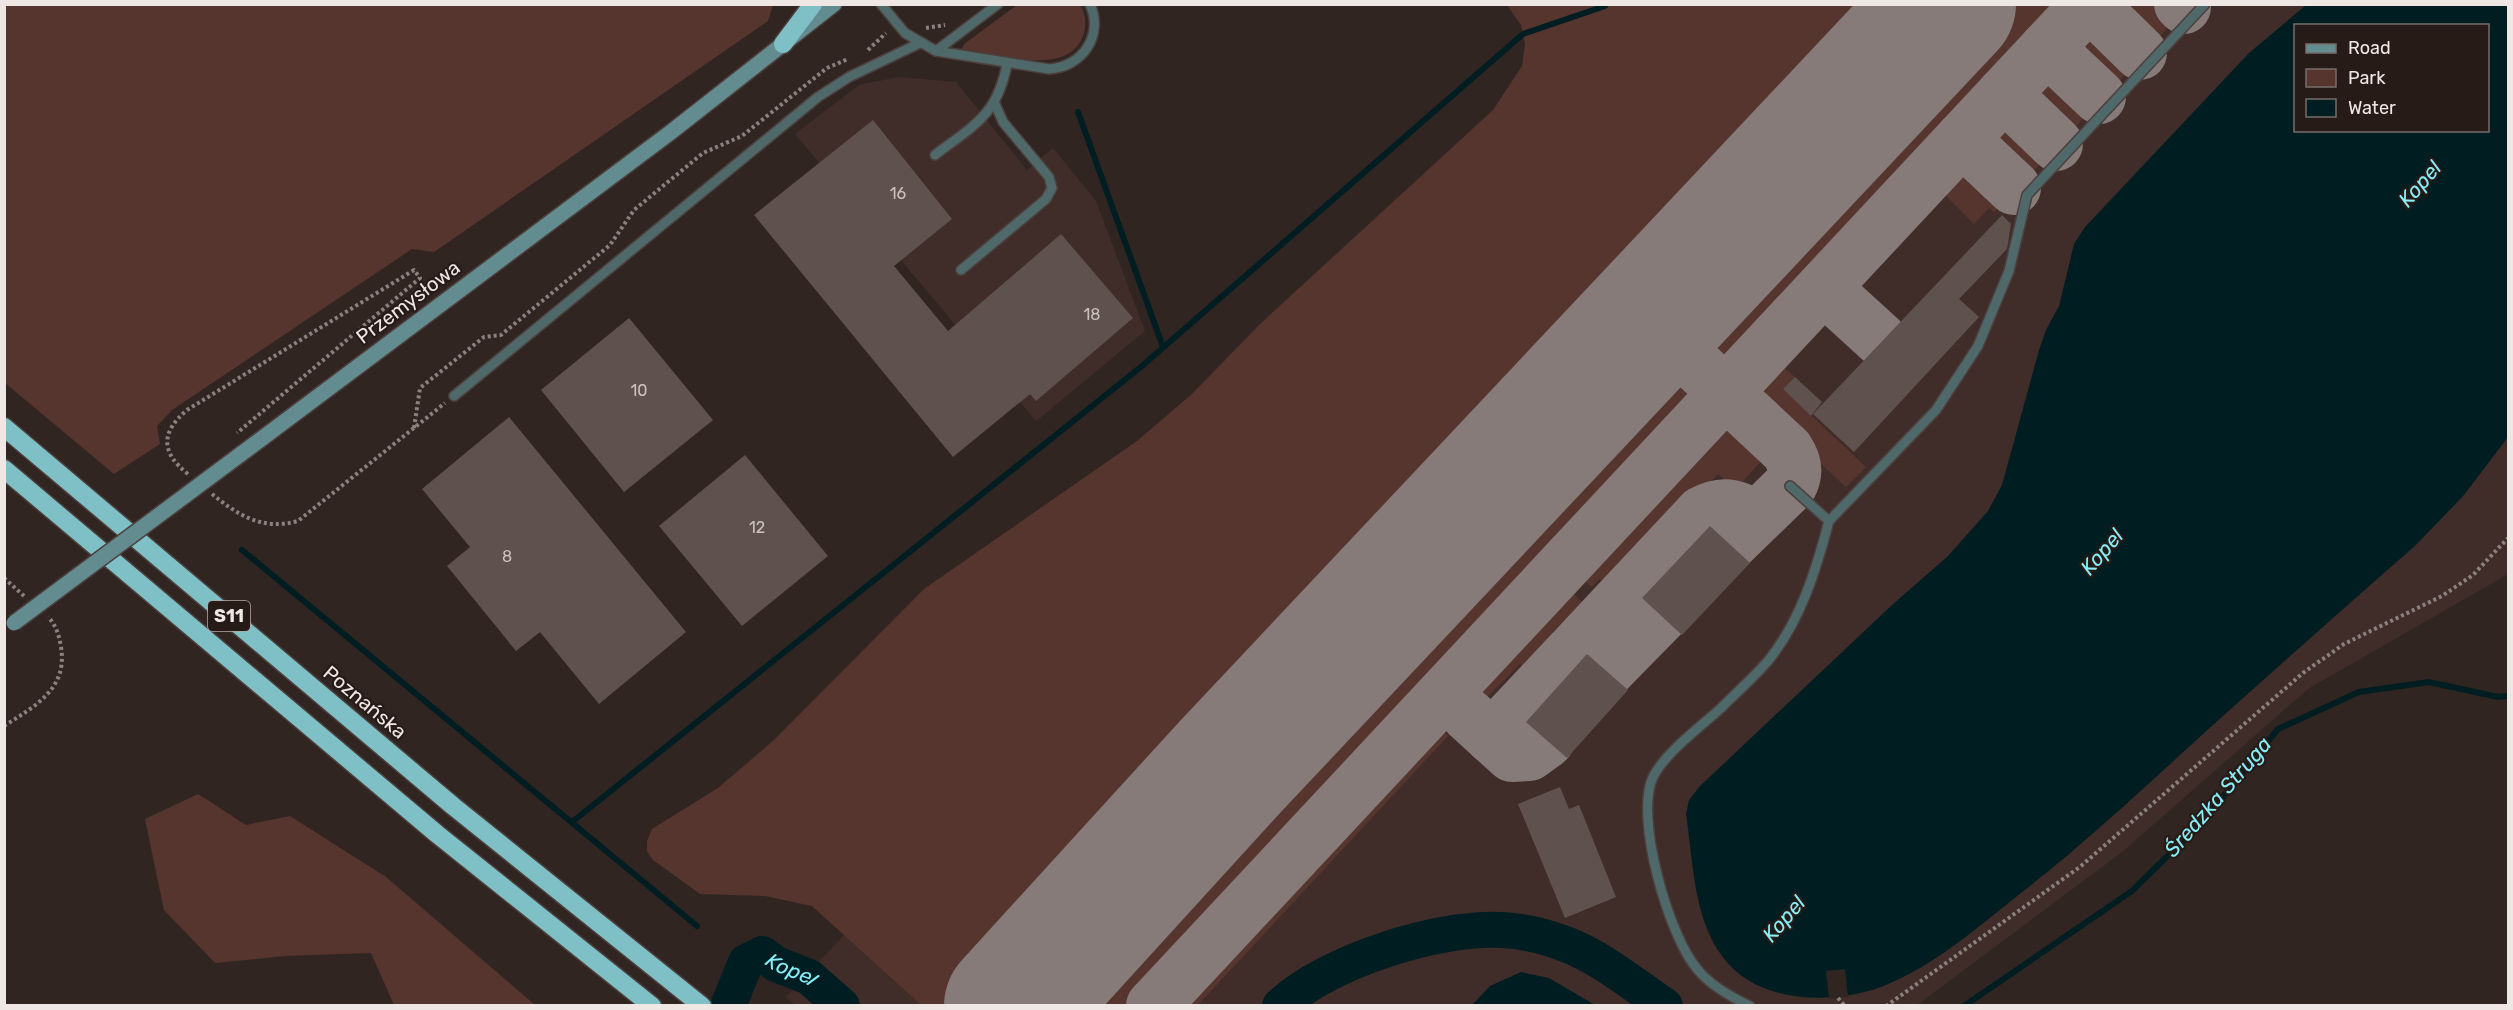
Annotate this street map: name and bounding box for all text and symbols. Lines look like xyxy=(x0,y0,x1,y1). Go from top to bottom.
legend xyxy=(2294,24,2489,132)
text: Road xyxy=(2348,37,2391,59)
text: Park xyxy=(2348,67,2386,89)
text: Water xyxy=(2348,97,2396,119)
water label: Kopel xyxy=(2393,155,2447,212)
house number: 16 xyxy=(890,184,907,203)
street label: Przemysłowa xyxy=(351,255,465,349)
house number: 18 xyxy=(1083,305,1101,324)
house number: 10 xyxy=(630,381,648,400)
house number: 12 xyxy=(749,518,765,537)
water label: Kopel xyxy=(2075,523,2129,580)
house number: 8 xyxy=(502,547,512,566)
road number: S11 xyxy=(208,601,250,631)
street label: Poznańska xyxy=(319,660,411,744)
water label: Średzka Struga xyxy=(2159,732,2276,862)
water label: Kopel xyxy=(1757,890,1811,947)
water label: Kopel xyxy=(761,948,824,991)

